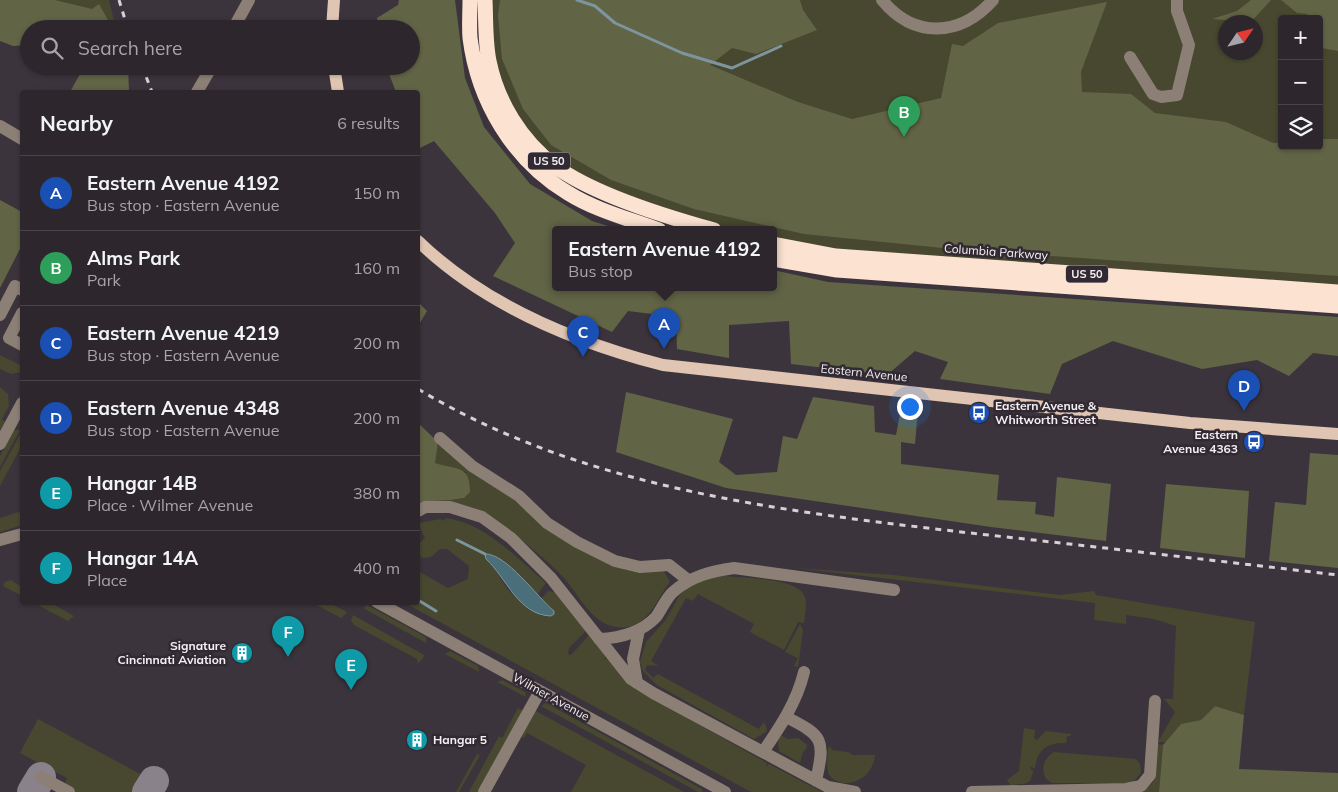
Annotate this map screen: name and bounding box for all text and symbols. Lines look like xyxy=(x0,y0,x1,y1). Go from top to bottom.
north arrow xyxy=(1218,15,1263,60)
map controls xyxy=(1278,15,1323,150)
button: + xyxy=(1278,15,1323,60)
search box xyxy=(20,20,420,75)
icon: search xyxy=(38,34,66,62)
text: Search here xyxy=(78,36,182,60)
button: − xyxy=(1278,60,1323,105)
pin: B xyxy=(888,96,920,137)
button: layers xyxy=(1278,105,1323,150)
text: Nearby xyxy=(40,110,113,136)
text: 6 results xyxy=(337,113,400,133)
road number: US 50 xyxy=(528,153,570,170)
text: Eastern Avenue 4192 xyxy=(87,171,279,195)
text: A xyxy=(50,183,62,203)
text: 150 m xyxy=(353,183,400,203)
text: Bus stop · Eastern Avenue xyxy=(87,195,279,215)
popup xyxy=(552,226,777,291)
text: Eastern Avenue 4192 xyxy=(568,237,761,261)
street label: Columbia Parkway xyxy=(944,240,1049,263)
text: Alms Park xyxy=(87,246,180,270)
text: B xyxy=(50,258,62,278)
text: 160 m xyxy=(353,258,400,278)
text: Bus stop xyxy=(568,261,633,281)
road number: US 50 xyxy=(1066,266,1108,282)
text: Park xyxy=(87,270,121,290)
pin: A xyxy=(648,308,680,349)
pin: C xyxy=(567,316,599,357)
text: Eastern Avenue 4219 xyxy=(87,321,279,345)
text: C xyxy=(51,333,61,353)
text: 200 m xyxy=(353,333,400,353)
text: Bus stop · Eastern Avenue xyxy=(87,345,279,365)
street label: Eastern Avenue xyxy=(820,360,908,385)
pin: D xyxy=(1228,370,1260,411)
your location xyxy=(897,394,923,420)
text: Eastern Avenue 4348 xyxy=(87,396,279,420)
place label: Eastern Avenue & Whitworth Street xyxy=(995,398,1097,427)
bus stop icon: Eastern Avenue & Whitworth Street xyxy=(967,401,991,425)
text: D xyxy=(50,408,62,428)
text: 200 m xyxy=(353,408,400,428)
text: Bus stop · Eastern Avenue xyxy=(87,420,279,440)
place label: Eastern Avenue 4363 xyxy=(1163,427,1238,456)
bus stop icon: Eastern Avenue 4363 xyxy=(1242,430,1266,454)
text: Hangar 14B xyxy=(87,471,197,495)
text: E xyxy=(51,483,61,503)
text: 380 m xyxy=(353,483,400,503)
text: Place · Wilmer Avenue xyxy=(87,495,253,515)
text: Hangar 14A xyxy=(87,546,198,570)
text: F xyxy=(51,558,61,578)
text: 400 m xyxy=(353,558,400,578)
text: Place xyxy=(87,570,127,590)
pin: F xyxy=(272,616,304,657)
place label: Signature Cincinnati Aviation xyxy=(118,638,226,667)
building icon: Signature Cincinnati Aviation xyxy=(230,641,254,665)
pin: E xyxy=(335,649,367,690)
street label: Wilmer Avenue xyxy=(510,669,592,724)
building icon: Hangar 5 xyxy=(405,728,429,752)
place label: Hangar 5 xyxy=(433,732,487,747)

